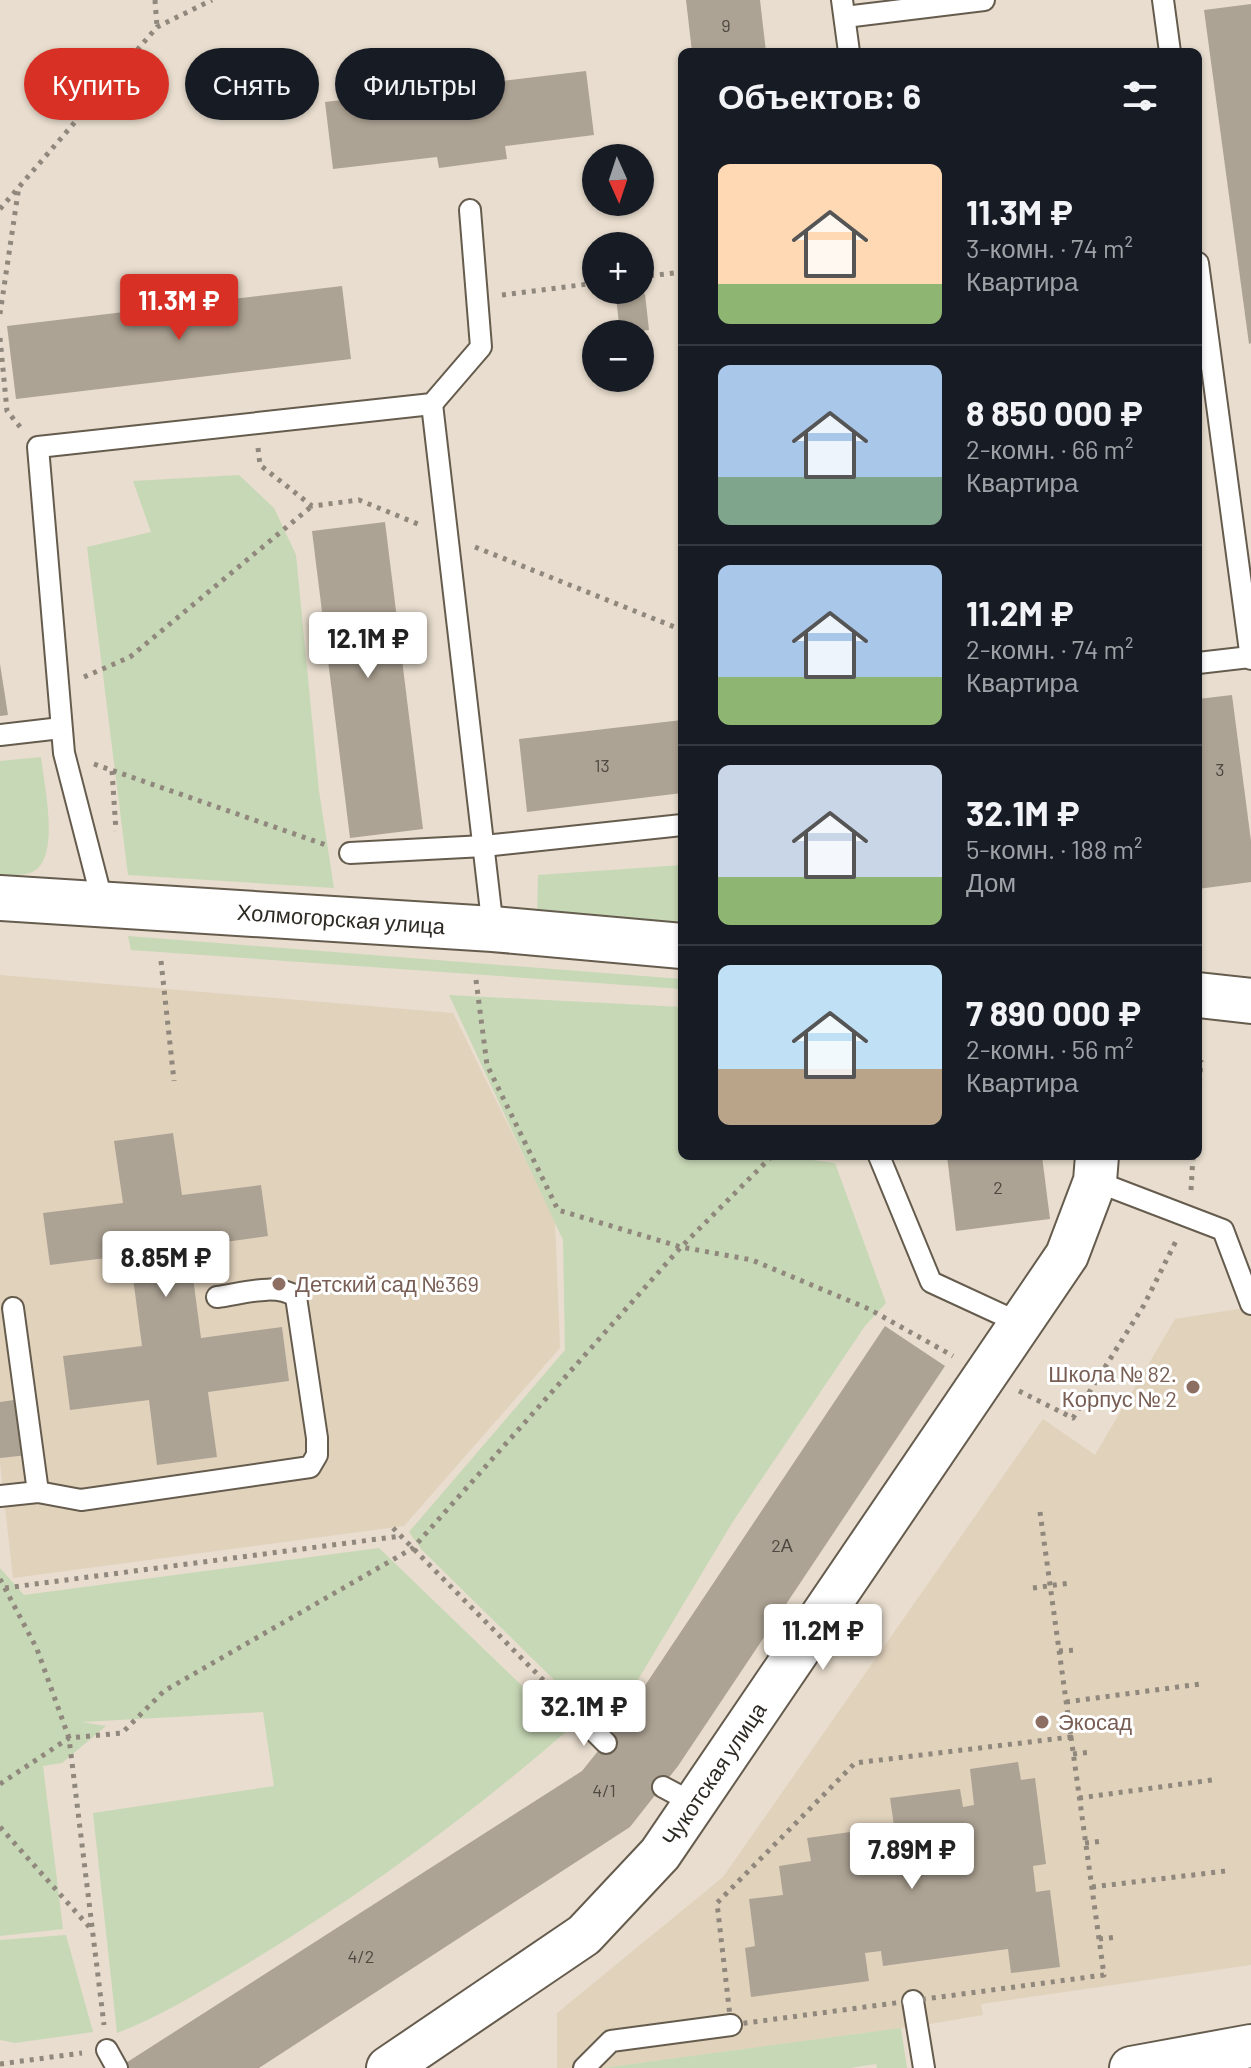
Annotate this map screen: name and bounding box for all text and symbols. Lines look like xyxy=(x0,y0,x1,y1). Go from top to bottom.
house number: 9 xyxy=(721,14,731,36)
chip: Купить xyxy=(24,48,169,120)
chip: Снять xyxy=(185,48,319,120)
chip: Фильтры xyxy=(335,48,505,120)
icon: filters xyxy=(1118,74,1162,118)
text: Объектов: 6 xyxy=(718,75,921,116)
north arrow xyxy=(582,144,654,216)
map controls xyxy=(582,144,654,392)
text: 11.3M ₽ xyxy=(966,191,1073,232)
icon: home xyxy=(782,196,878,292)
button: + xyxy=(582,232,654,304)
text: 3-комн. · 74 m² xyxy=(966,232,1133,263)
text: Квартира xyxy=(966,265,1078,296)
pin: 11.3M ₽ xyxy=(105,274,253,342)
text: 11.3M ₽ xyxy=(138,284,220,315)
button: − xyxy=(582,320,654,392)
text: 8 850 000 ₽ xyxy=(966,392,1143,433)
icon: home xyxy=(782,397,878,493)
text: 2-комн. · 66 m² xyxy=(966,433,1134,464)
text: Квартира xyxy=(966,466,1078,497)
text: 11.2M ₽ xyxy=(966,592,1073,633)
icon: home xyxy=(782,597,878,693)
pin: 12.1M ₽ xyxy=(294,612,442,680)
text: 12.1M ₽ xyxy=(327,622,409,653)
text: 2-комн. · 74 m² xyxy=(966,633,1133,664)
text: Квартира xyxy=(966,666,1078,697)
house number: 13 xyxy=(594,754,610,776)
house number: 3 xyxy=(1215,758,1225,780)
text: 32.1M ₽ xyxy=(966,792,1080,833)
icon: home xyxy=(782,797,878,893)
text: 5-комн. · 188 m² xyxy=(966,833,1142,864)
text: Дом xyxy=(966,866,1016,897)
street label: Холмогорская улица xyxy=(236,898,447,939)
text: 7 890 000 ₽ xyxy=(966,992,1141,1033)
icon: home xyxy=(782,997,878,1093)
text: 2-комн. · 56 m² xyxy=(966,1033,1134,1064)
text: Квартира xyxy=(966,1066,1078,1097)
house number: 2 xyxy=(993,1176,1003,1198)
pin: 8.85M ₽ xyxy=(92,1231,240,1299)
text: 8.85M ₽ xyxy=(120,1241,212,1272)
place label: Детский сад №369 xyxy=(295,1270,479,1297)
marker: Детский сад №369 xyxy=(270,1275,288,1293)
place label: Школа № 82. Корпус № 2 xyxy=(1048,1360,1177,1412)
marker: Школа № 82. Корпус № 2 xyxy=(1184,1378,1202,1396)
house number: 2А xyxy=(771,1534,793,1556)
pin: 11.2M ₽ xyxy=(749,1604,897,1672)
text: 11.2M ₽ xyxy=(782,1614,864,1645)
pin: 32.1M ₽ xyxy=(510,1680,658,1748)
text: 32.1M ₽ xyxy=(541,1690,627,1721)
street label: Чукотская улица xyxy=(656,1696,772,1851)
place label: Экосад xyxy=(1058,1708,1132,1735)
marker: Экосад xyxy=(1033,1713,1051,1731)
house number: 4/1 xyxy=(592,1779,616,1801)
pin: 7.89M ₽ xyxy=(838,1823,986,1891)
text: 7.89M ₽ xyxy=(868,1833,956,1864)
house number: 4/2 xyxy=(348,1945,374,1967)

